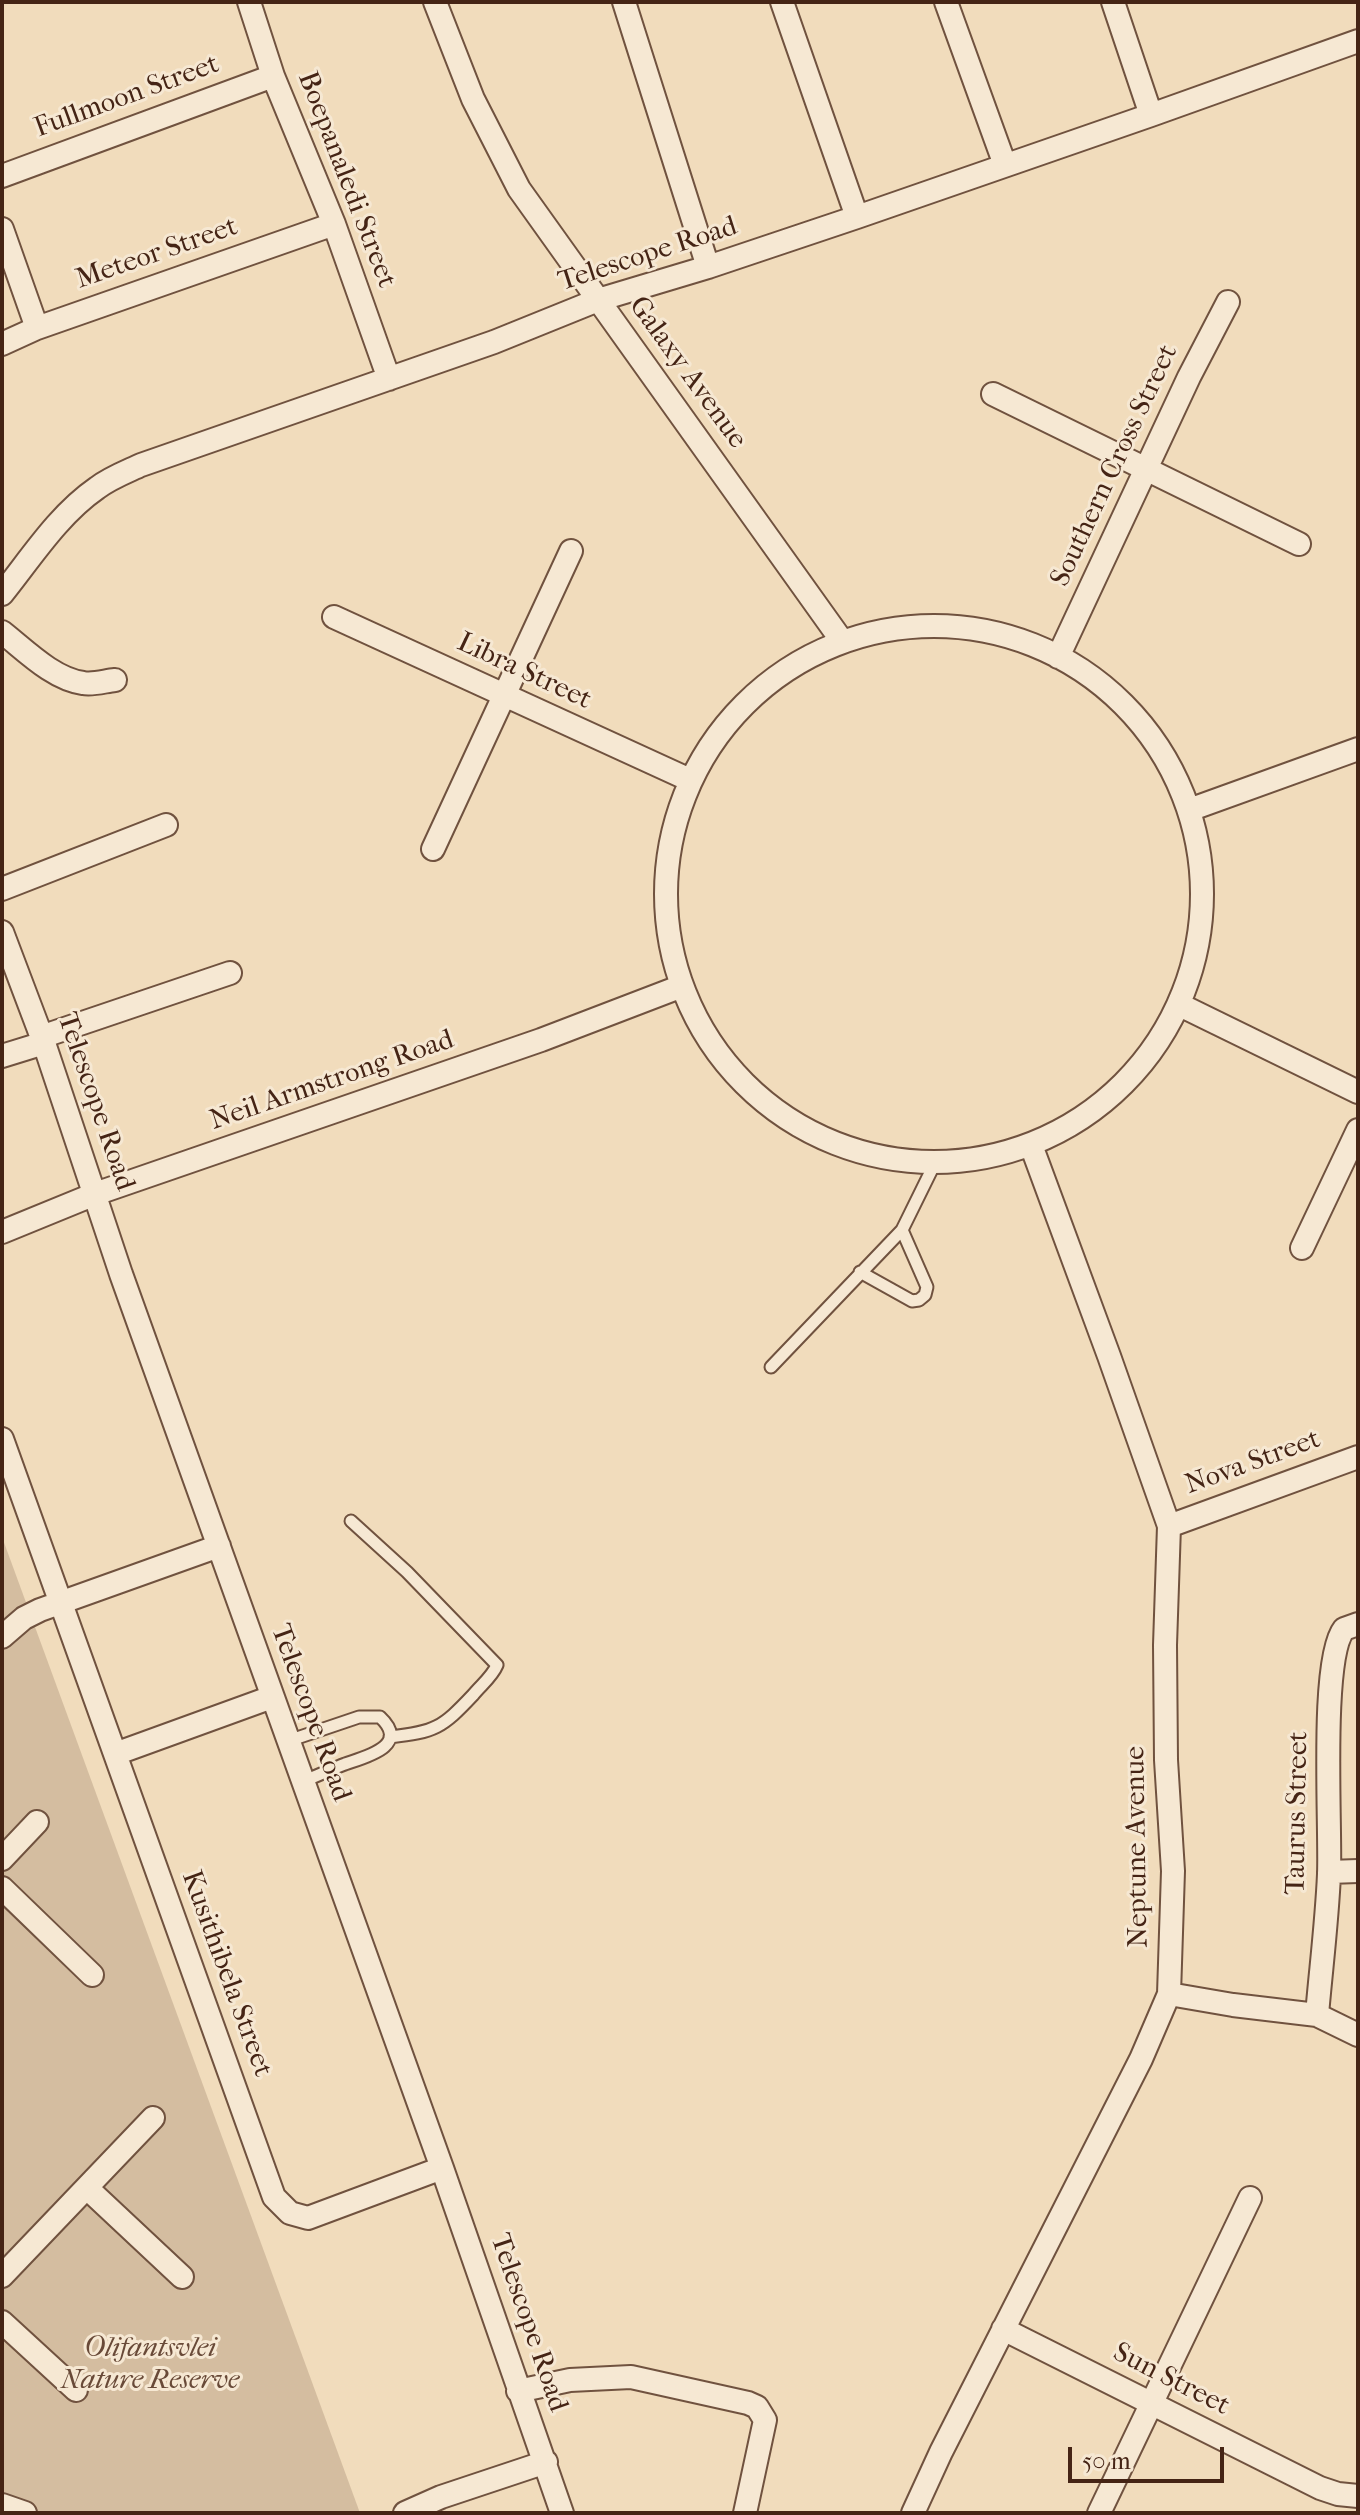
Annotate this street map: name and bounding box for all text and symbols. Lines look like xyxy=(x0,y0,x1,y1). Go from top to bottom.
street label: Fullmoon Street xyxy=(30,48,224,146)
street label: Boepanaledi Street xyxy=(289,67,403,293)
street label: Telescope Road xyxy=(554,210,742,300)
street label: Meteor Street xyxy=(72,211,242,297)
street label: Galaxy Avenue xyxy=(621,291,753,455)
street label: Southern Cross Street xyxy=(1044,340,1186,592)
street label: Libra Street xyxy=(452,626,596,718)
street label: Telescope Road xyxy=(49,1009,141,1195)
street label: Neil Armstrong Road xyxy=(206,1024,458,1138)
street label: Nova Street xyxy=(1181,1423,1325,1503)
street label: Telescope Road xyxy=(262,1620,358,1806)
street label: Taurus Street xyxy=(1280,1731,1316,1895)
street label: Neptune Avenue xyxy=(1119,1746,1157,1948)
street label: Kusithibela Street xyxy=(173,1866,279,2082)
street label: Telescope Road xyxy=(482,2230,574,2416)
park label: Olifantsvlei Nature Reserve xyxy=(61,2332,239,2398)
street label: Sun Street xyxy=(1107,2336,1235,2424)
scale bar xyxy=(1072,2431,1228,2481)
text: 50 m xyxy=(1082,2447,1131,2475)

